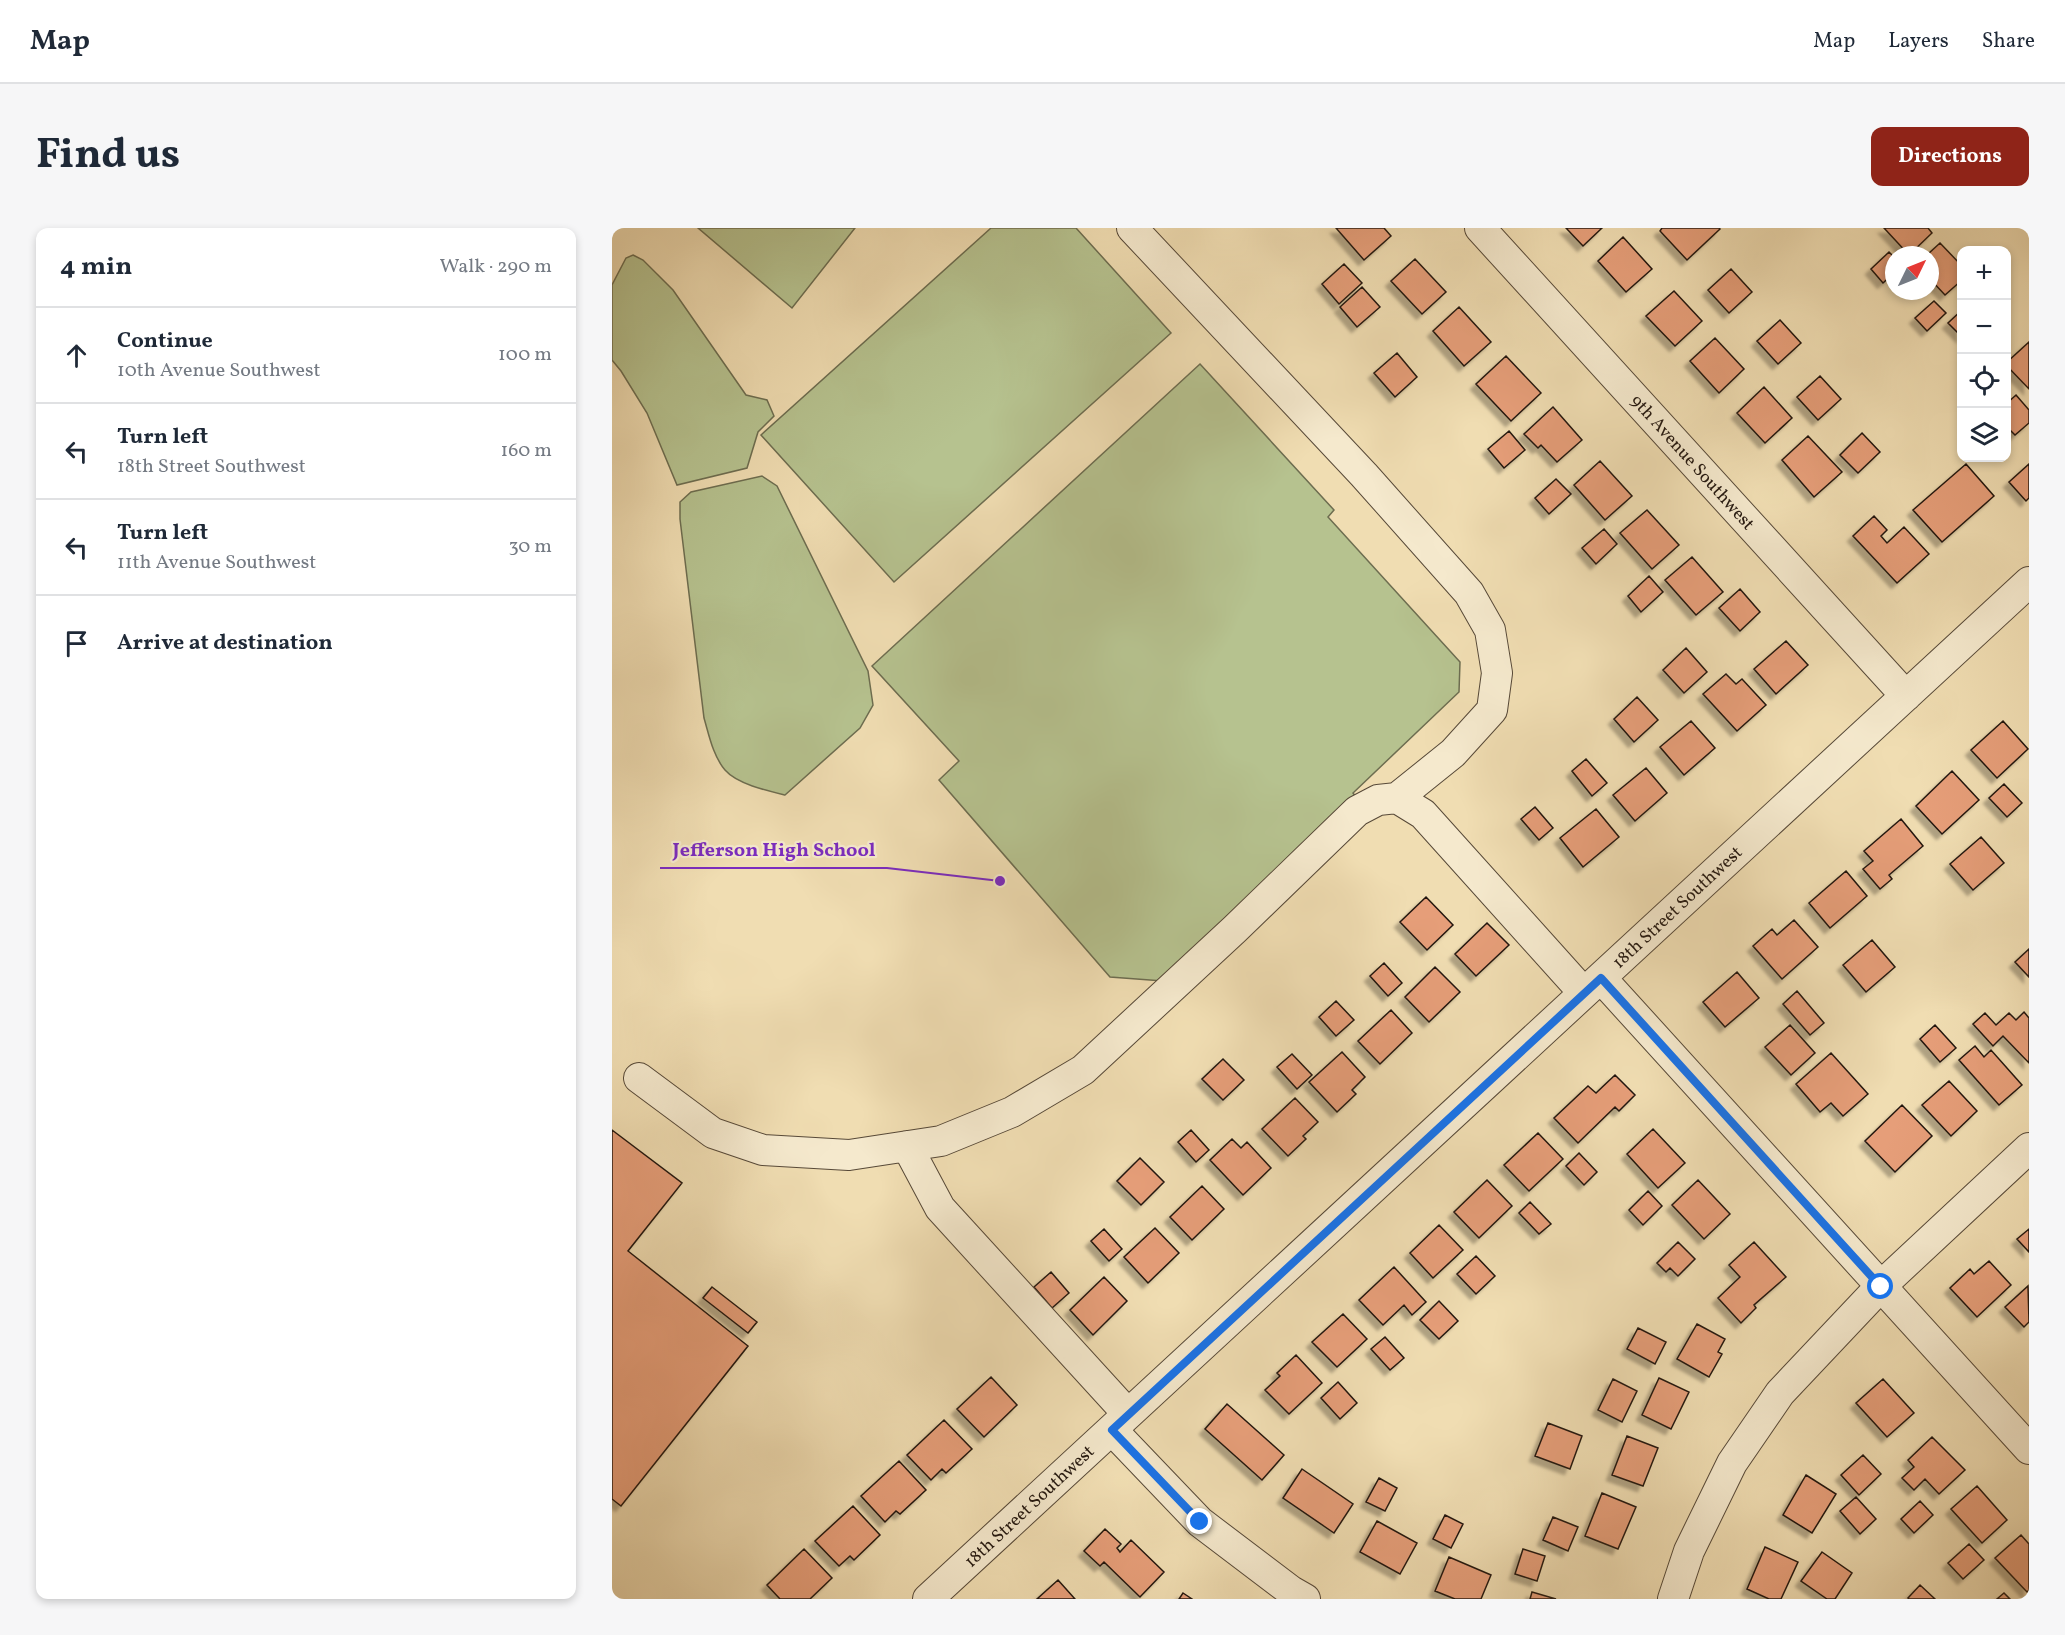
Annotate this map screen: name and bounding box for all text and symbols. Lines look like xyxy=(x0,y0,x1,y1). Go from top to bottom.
text: Map xyxy=(30,22,90,61)
text: Map xyxy=(1813,27,1855,56)
text: Layers xyxy=(1888,27,1949,56)
text: Share xyxy=(1982,27,2035,56)
text: Find us xyxy=(36,127,180,186)
button: Directions xyxy=(1871,127,2029,186)
north arrow xyxy=(1885,246,1939,300)
map controls xyxy=(1957,246,2011,462)
button: + xyxy=(1957,246,2011,300)
text: 4 min xyxy=(60,249,132,285)
text: Walk · 290 m xyxy=(440,253,552,281)
button: − xyxy=(1957,300,2011,354)
text: Continue xyxy=(117,326,213,357)
icon: ahead xyxy=(60,339,93,372)
text: 100 m xyxy=(498,341,552,369)
button: locate xyxy=(1957,354,2011,408)
text: 10th Avenue Southwest xyxy=(117,357,321,385)
street label: 9th Avenue Southwest xyxy=(1624,390,1760,536)
button: layers xyxy=(1957,408,2011,462)
text: Turn left xyxy=(117,422,208,453)
icon: left xyxy=(60,435,93,468)
text: 160 m xyxy=(500,437,552,465)
text: 18th Street Southwest xyxy=(117,453,306,481)
text: Turn left xyxy=(117,518,208,549)
icon: left xyxy=(60,531,93,564)
text: 30 m xyxy=(508,533,552,561)
text: 11th Avenue Southwest xyxy=(117,549,316,577)
icon: arrive xyxy=(60,627,93,660)
text: Arrive at destination xyxy=(117,628,333,659)
callout: Jefferson High School xyxy=(660,830,887,868)
text: Jefferson High School xyxy=(671,837,876,865)
street label: 18th Street Southwest xyxy=(1607,841,1749,975)
route start xyxy=(1867,1273,1893,1299)
street label: 18th Street Southwest xyxy=(959,1440,1101,1574)
route end xyxy=(1186,1508,1212,1534)

